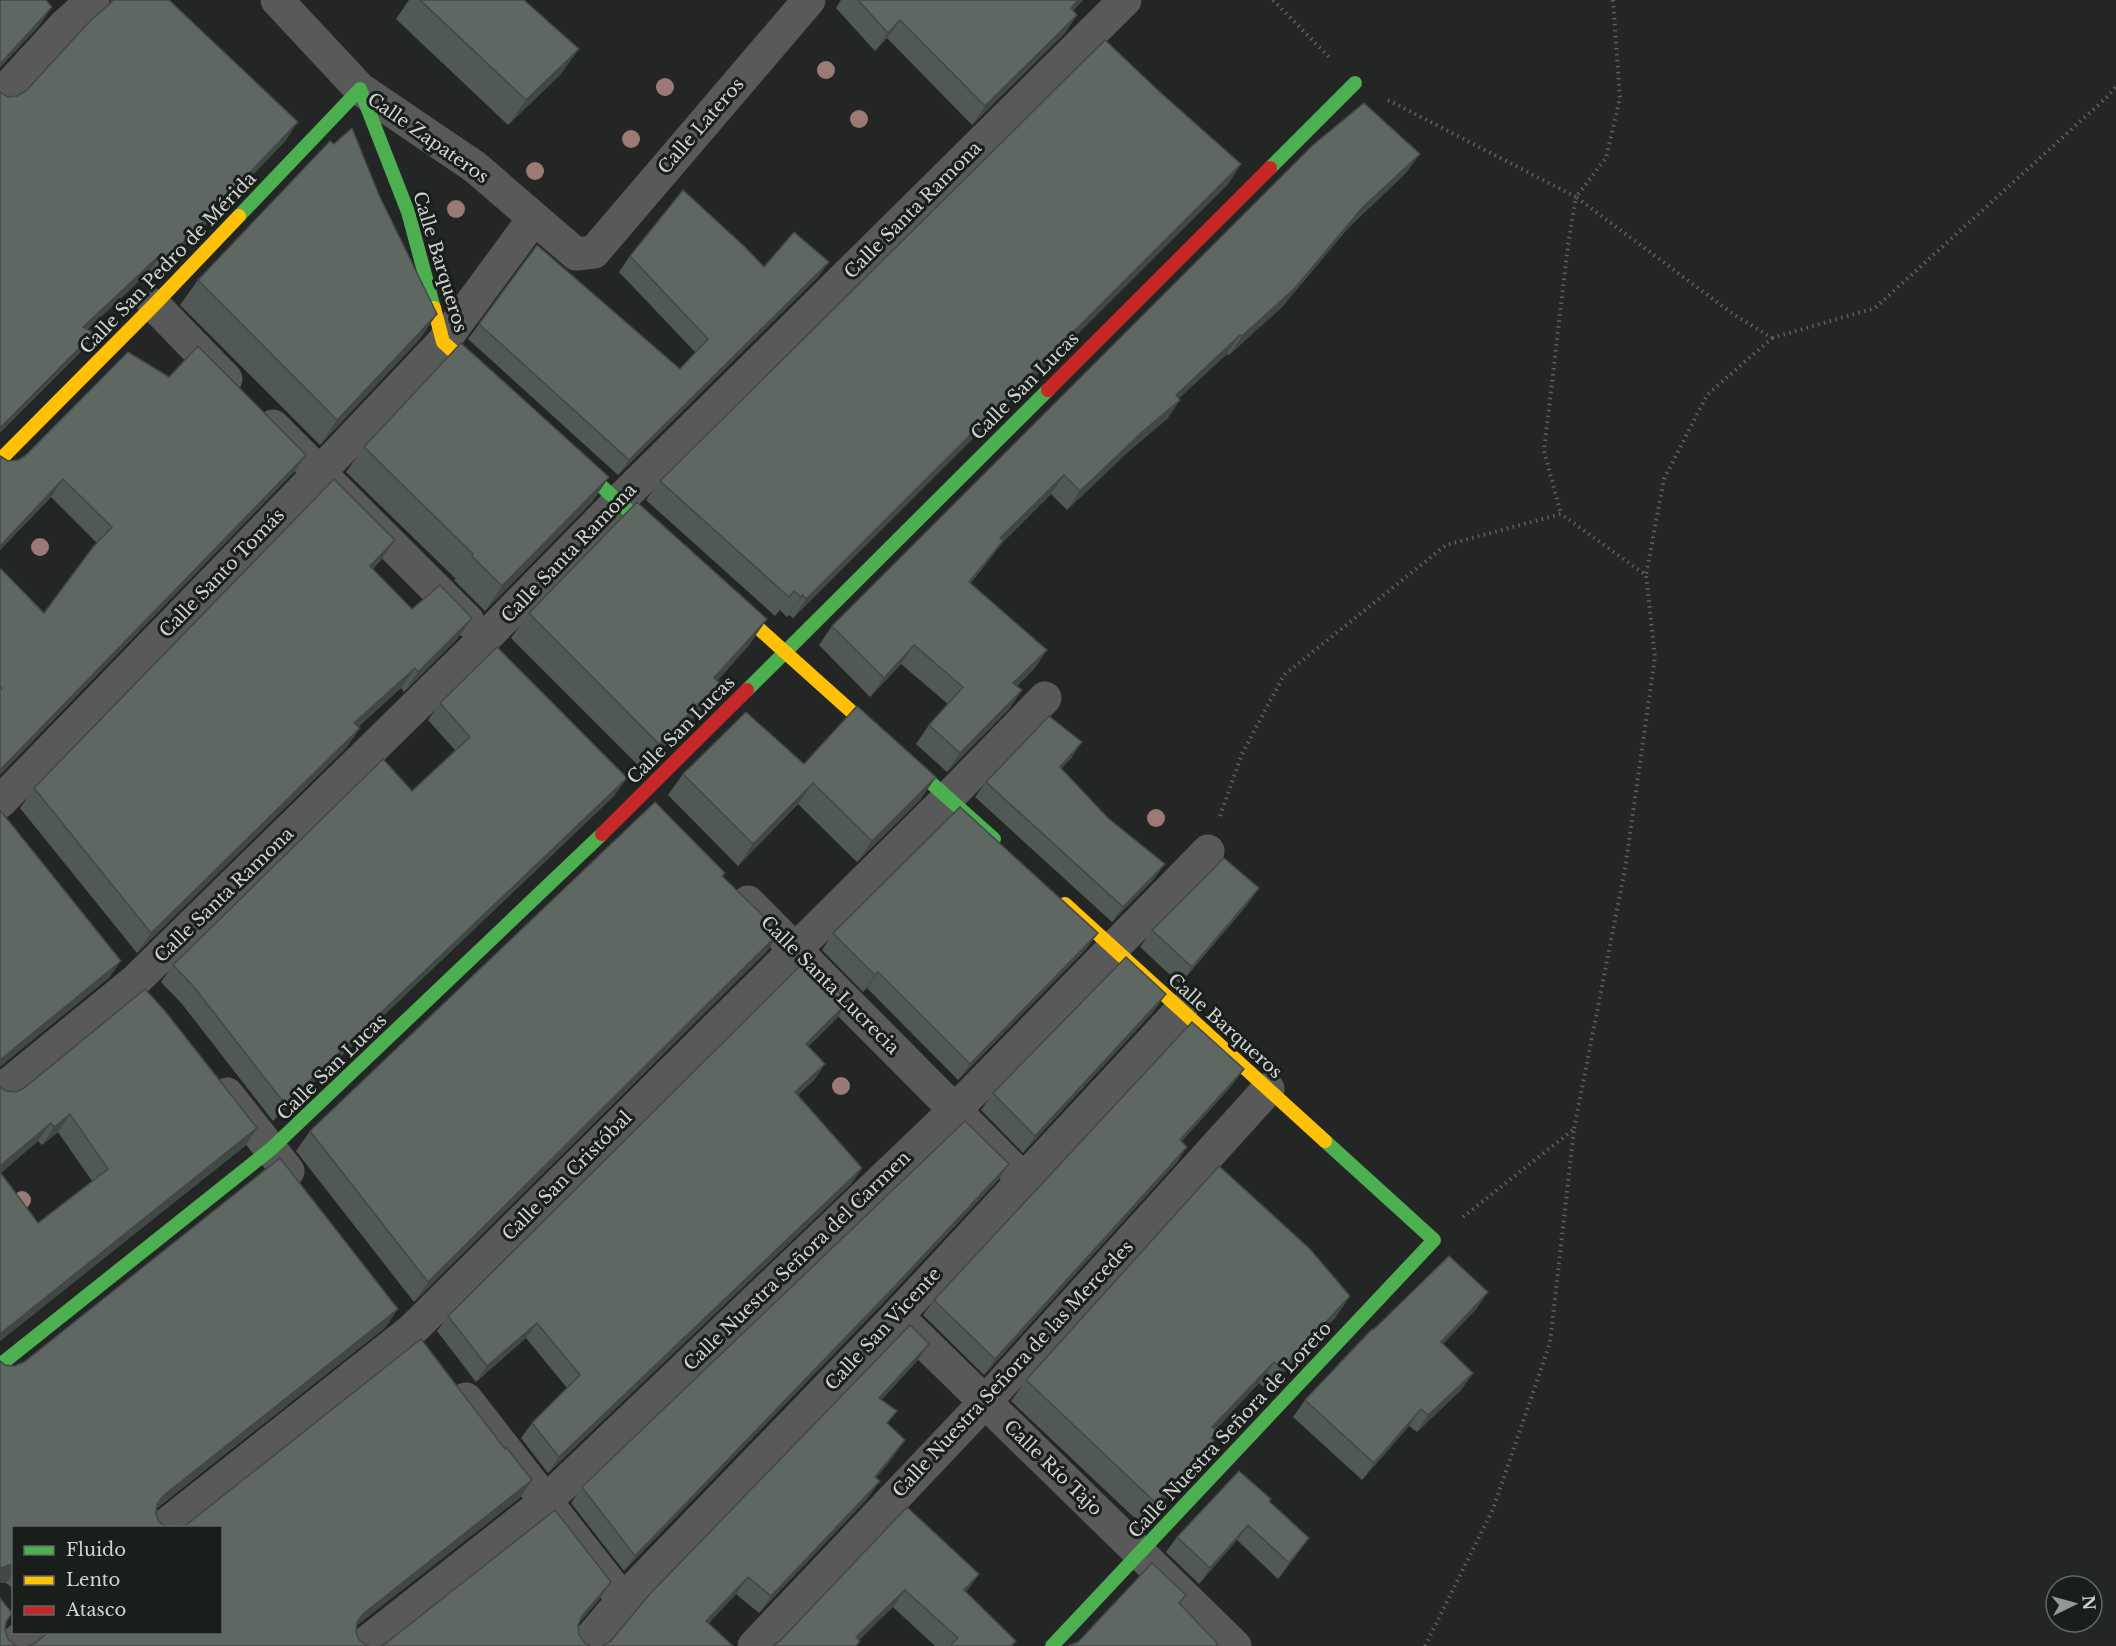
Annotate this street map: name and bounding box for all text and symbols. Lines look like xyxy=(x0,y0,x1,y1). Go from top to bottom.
street label: Calle Lateros xyxy=(653,73,749,179)
street label: Calle Zapateros xyxy=(363,88,493,188)
street label: Calle Santa Ramona xyxy=(840,137,986,283)
street label: Calle San Pedro de Mérida xyxy=(75,167,261,359)
street label: Calle Barqueros xyxy=(408,189,472,335)
street label: Calle San Lucas xyxy=(966,327,1084,445)
street label: Calle Santa Ramona xyxy=(497,479,641,627)
street label: Calle Santo Tomás xyxy=(155,504,289,642)
street label: Calle San Lucas xyxy=(622,671,740,789)
street label: Calle Santa Ramona xyxy=(150,823,298,967)
street label: Calle Santa Lucrecia xyxy=(756,911,904,1059)
street label: Calle Barqueros xyxy=(1163,969,1287,1083)
street label: Calle San Lucas xyxy=(273,1009,391,1125)
street label: Calle San Cristóbal xyxy=(498,1107,636,1245)
street label: Calle Nuestra Señora del Carmen xyxy=(679,1147,915,1375)
street label: Calle Nuestra Señora de las Mercedes xyxy=(888,1236,1138,1502)
street label: Calle San Vicente xyxy=(821,1263,945,1395)
street label: Calle Nuestra Señora de Loreto xyxy=(1124,1317,1336,1543)
street label: Calle Río Tajo xyxy=(999,1416,1107,1520)
legend xyxy=(12,1526,222,1634)
text: Fluido xyxy=(66,1539,126,1561)
text: Lento xyxy=(66,1569,120,1591)
north arrow xyxy=(2044,1574,2104,1634)
text: N xyxy=(2078,1594,2100,1611)
text: Atasco xyxy=(65,1599,126,1621)

